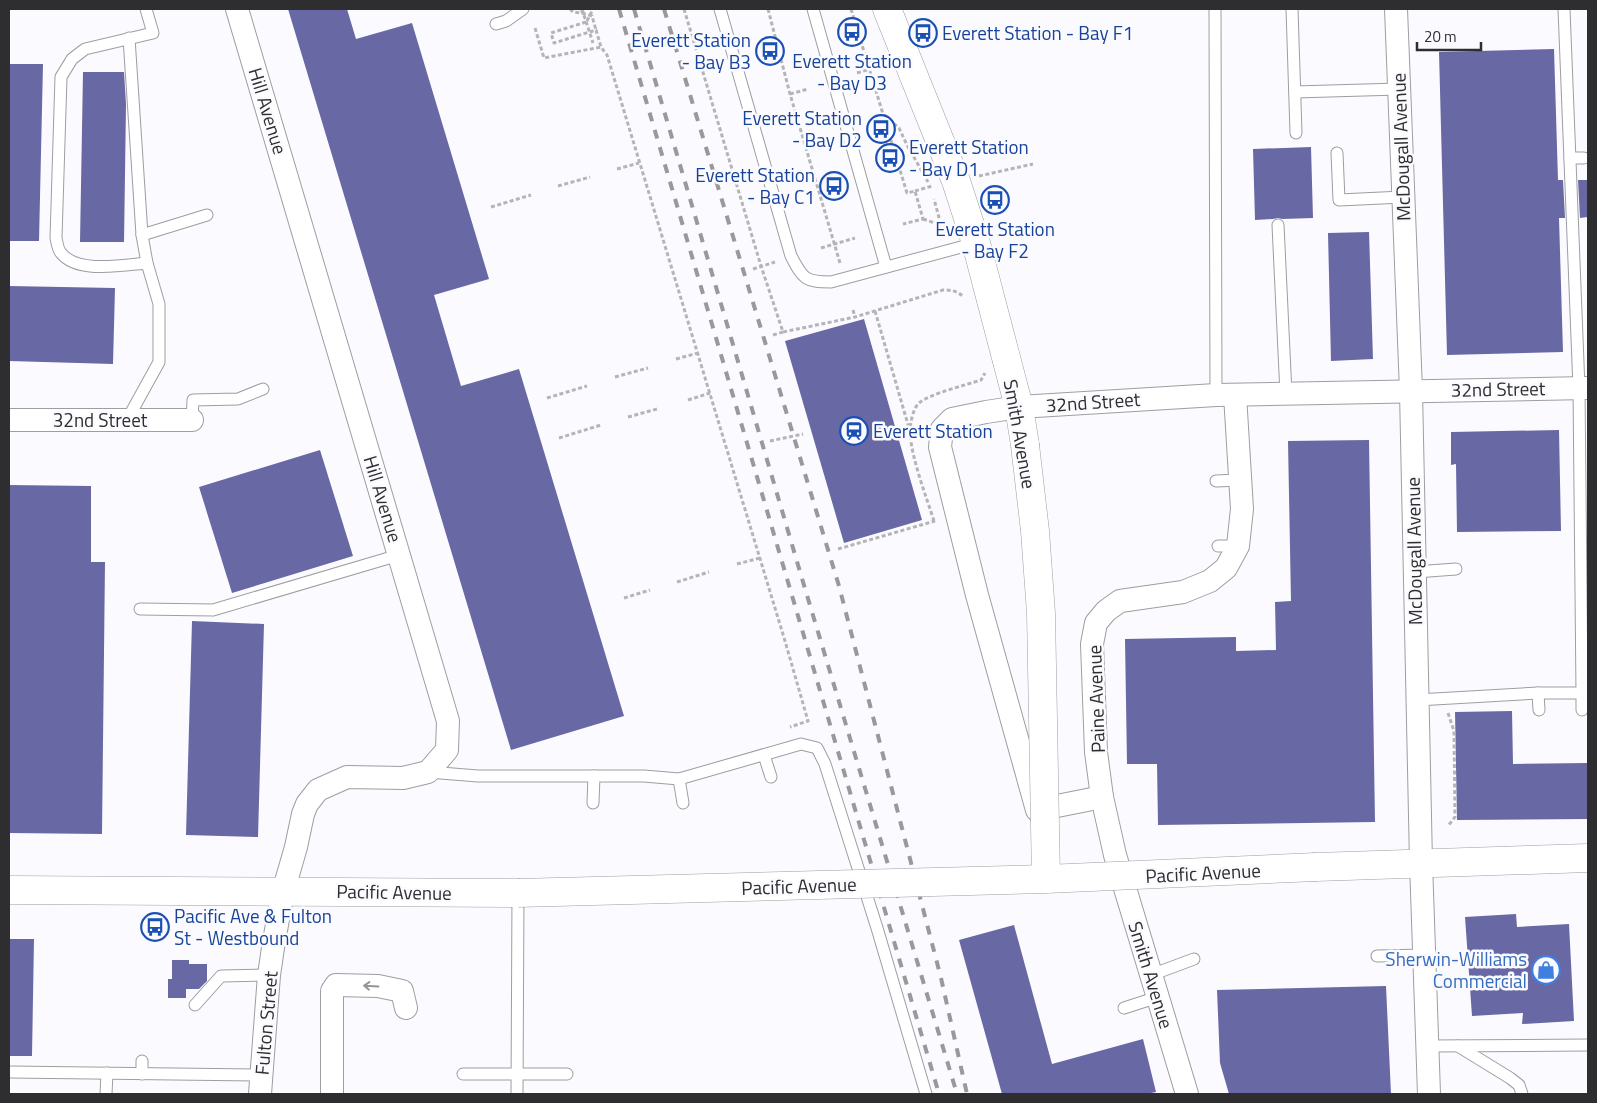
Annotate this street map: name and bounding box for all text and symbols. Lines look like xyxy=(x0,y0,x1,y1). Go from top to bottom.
bus stop icon: Everett Station - Bay D3 xyxy=(837,17,867,47)
bus stop icon: Everett Station - Bay F1 xyxy=(908,18,938,48)
place label: Everett Station - Bay F1 xyxy=(942,18,1133,47)
scale bar xyxy=(1417,20,1481,52)
place label: Everett Station - Bay B3 xyxy=(631,25,751,76)
text: 20 m xyxy=(1424,25,1457,48)
bus stop icon: Everett Station - Bay B3 xyxy=(755,36,785,66)
place label: Everett Station - Bay D3 xyxy=(792,46,912,97)
street label: Hill Avenue xyxy=(242,64,295,158)
street label: McDougall Avenue xyxy=(1383,72,1418,222)
place label: Everett Station - Bay D2 xyxy=(742,103,862,154)
bus stop icon: Everett Station - Bay D2 xyxy=(866,114,896,144)
place label: Everett Station - Bay D1 xyxy=(909,132,1029,183)
bus stop icon: Everett Station - Bay D1 xyxy=(875,143,905,173)
place label: Everett Station - Bay C1 xyxy=(695,160,815,211)
bus stop icon: Everett Station - Bay C1 xyxy=(819,171,849,201)
bus stop icon: Everett Station - Bay F2 xyxy=(980,185,1010,215)
place label: Everett Station - Bay F2 xyxy=(935,214,1055,265)
street label: 32nd Street xyxy=(1450,373,1546,404)
street label: Smith Avenue xyxy=(997,377,1044,491)
street label: 32nd Street xyxy=(1045,384,1142,419)
street label: 32nd Street xyxy=(53,405,148,434)
station icon: Everett Station xyxy=(839,416,869,446)
place label: Everett Station xyxy=(873,416,993,445)
street label: Hill Avenue xyxy=(357,452,410,546)
street label: McDougall Avenue xyxy=(1398,477,1429,625)
street label: Paine Avenue xyxy=(1079,644,1112,754)
street label: Pacific Avenue xyxy=(1145,855,1261,890)
street label: Pacific Avenue xyxy=(741,869,857,902)
street label: Pacific Avenue xyxy=(336,876,452,907)
place label: Pacific Ave & Fulton St - Westbound xyxy=(174,901,332,952)
bus stop icon: Pacific Ave & Fulton St - Westbound xyxy=(140,912,170,942)
street label: Smith Avenue xyxy=(1121,918,1182,1032)
place label: Sherwin-Williams Commercial xyxy=(1385,944,1527,995)
shop icon: Sherwin-Williams Commercial xyxy=(1531,955,1561,985)
street label: Fulton Street xyxy=(247,969,285,1076)
one-way arrow xyxy=(364,981,380,990)

